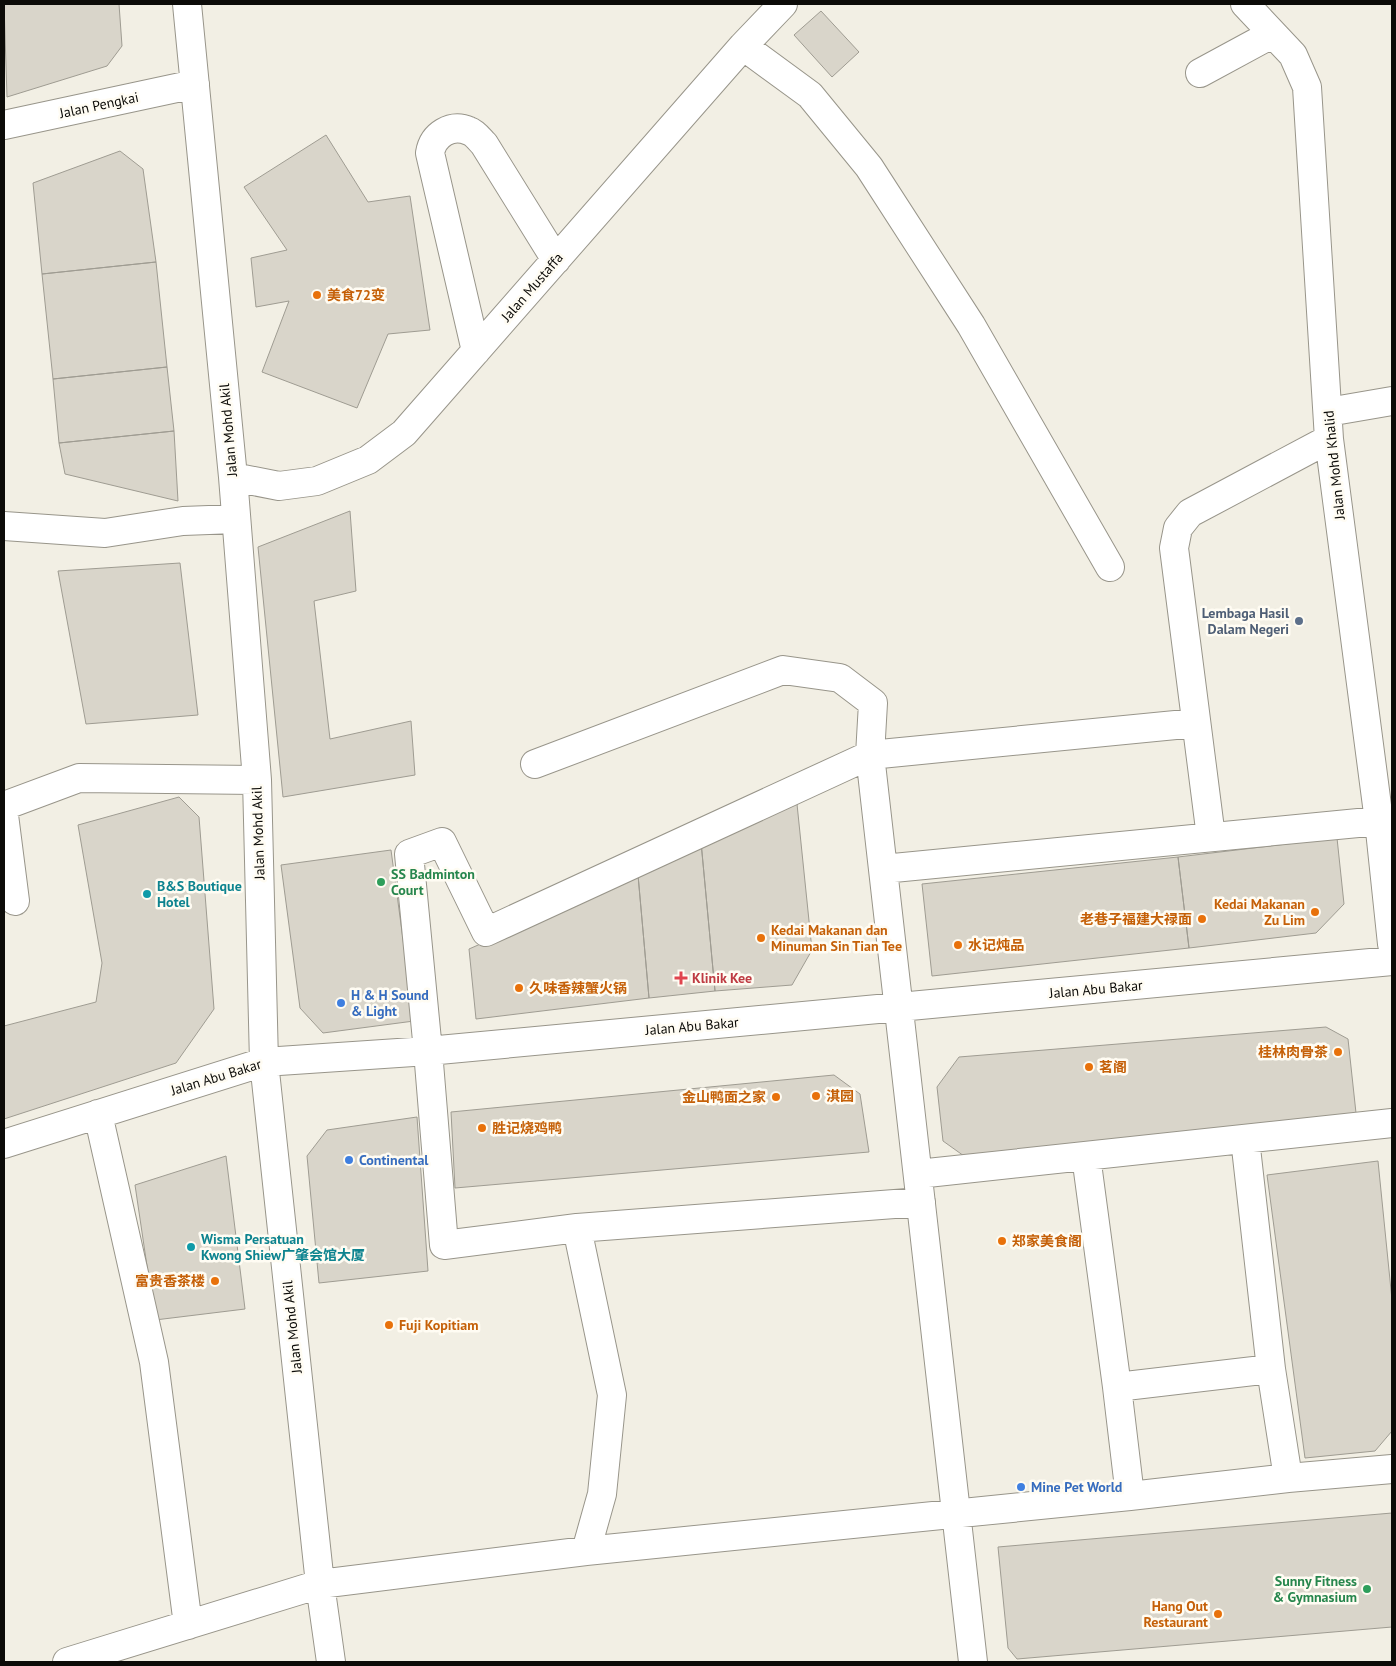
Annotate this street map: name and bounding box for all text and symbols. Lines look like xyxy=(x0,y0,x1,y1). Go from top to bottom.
street label: Jalan Pengkai xyxy=(57,88,140,122)
street label: Jalan Mustaffa xyxy=(496,249,567,326)
place label: 美食72变 xyxy=(327,286,385,304)
marker: 美食72变 xyxy=(311,289,323,301)
street label: Jalan Mohd Akil xyxy=(215,383,241,478)
street label: Jalan Mohd Khalid xyxy=(1319,410,1349,521)
place label: Lembaga Hasil Dalam Negeri xyxy=(1202,604,1290,638)
marker: Lembaga Hasil Dalam Negeri xyxy=(1293,615,1305,627)
street label: Jalan Mohd Akil xyxy=(247,786,269,881)
place label: SS Badminton Court xyxy=(391,865,475,899)
marker: SS Badminton Court xyxy=(375,876,387,888)
place label: B&S Boutique Hotel xyxy=(157,877,242,911)
marker: B&S Boutique Hotel xyxy=(141,888,153,900)
place label: Kedai Makanan Zu Lim xyxy=(1214,895,1305,929)
marker: Kedai Makanan Zu Lim xyxy=(1309,906,1321,918)
place label: 老巷子福建大禄面 xyxy=(1080,910,1192,928)
marker: 老巷子福建大禄面 xyxy=(1196,913,1208,925)
place label: Kedai Makanan dan Minuman Sin Tian Tee xyxy=(771,921,902,955)
marker: Kedai Makanan dan Minuman Sin Tian Tee xyxy=(755,932,767,944)
place label: 水记炖品 xyxy=(968,936,1024,954)
marker: 水记炖品 xyxy=(952,939,964,951)
place label: Klinik Kee xyxy=(692,969,752,987)
marker: Klinik Kee xyxy=(674,971,688,985)
street label: Jalan Abu Bakar xyxy=(1048,976,1144,1002)
place label: 久味香辣蟹火锅 xyxy=(529,979,627,997)
marker: 久味香辣蟹火锅 xyxy=(513,982,525,994)
place label: H & H Sound & Light xyxy=(351,986,429,1020)
marker: H & H Sound & Light xyxy=(335,997,347,1009)
street label: Jalan Abu Bakar xyxy=(644,1013,740,1039)
place label: 桂林肉骨茶 xyxy=(1258,1043,1328,1061)
marker: 桂林肉骨茶 xyxy=(1332,1046,1344,1058)
street label: Jalan Abu Bakar xyxy=(168,1055,264,1100)
place label: 茗阁 xyxy=(1099,1058,1127,1076)
marker: 茗阁 xyxy=(1083,1061,1095,1073)
place label: 淇园 xyxy=(826,1087,854,1105)
place label: 金山鸭面之家 xyxy=(682,1088,766,1106)
marker: 淇园 xyxy=(810,1090,822,1102)
marker: 金山鸭面之家 xyxy=(770,1091,782,1103)
place label: 胜记烧鸡鸭 xyxy=(492,1119,562,1137)
marker: 胜记烧鸡鸭 xyxy=(476,1122,488,1134)
place label: Continental xyxy=(359,1151,429,1169)
marker: Continental xyxy=(343,1154,355,1166)
place label: Wisma Persatuan Kwong Shiew广肇会馆大厦 xyxy=(201,1230,365,1264)
place label: 郑家美食阁 xyxy=(1012,1232,1082,1250)
marker: 郑家美食阁 xyxy=(996,1235,1008,1247)
marker: Wisma Persatuan Kwong Shiew广肇会馆大厦 xyxy=(185,1241,197,1253)
place label: 富贵香茶楼 xyxy=(135,1272,205,1290)
marker: 富贵香茶楼 xyxy=(209,1275,221,1287)
street label: Jalan Mohd Akil xyxy=(278,1280,306,1375)
place label: Fuji Kopitiam xyxy=(399,1316,478,1334)
marker: Fuji Kopitiam xyxy=(383,1319,395,1331)
place label: Mine Pet World xyxy=(1031,1478,1122,1496)
marker: Mine Pet World xyxy=(1015,1481,1027,1493)
place label: Sunny Fitness & Gymnasium xyxy=(1273,1572,1357,1606)
marker: Sunny Fitness & Gymnasium xyxy=(1361,1583,1373,1595)
place label: Hang Out Restaurant xyxy=(1143,1597,1208,1631)
marker: Hang Out Restaurant xyxy=(1212,1608,1224,1620)

